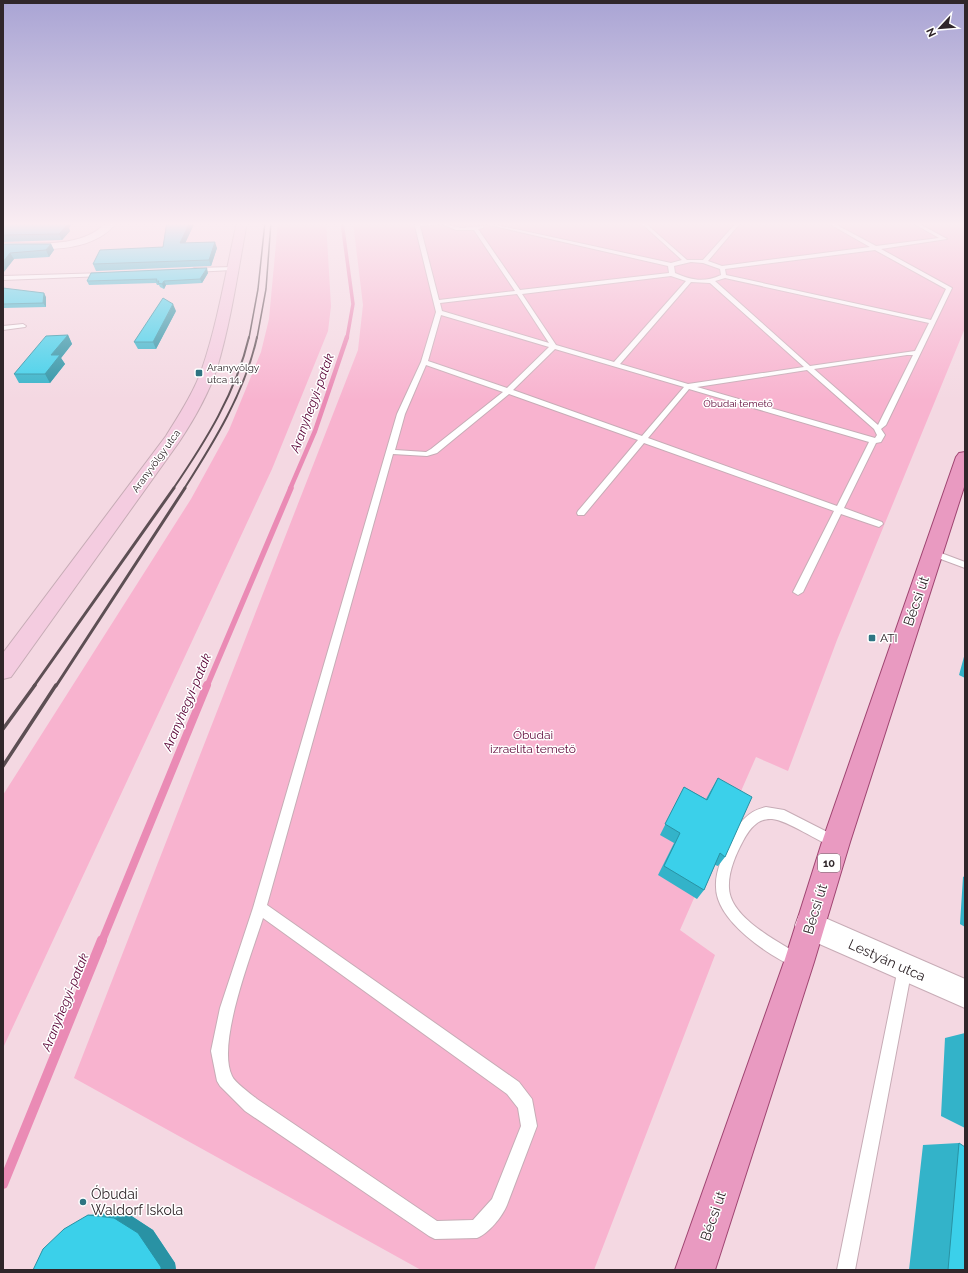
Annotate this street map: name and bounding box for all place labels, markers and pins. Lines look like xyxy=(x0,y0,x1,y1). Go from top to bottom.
place label: Aranyvölgy utca 14. xyxy=(207,362,260,385)
marker: Aranyvölgy utca 14. xyxy=(194,368,204,378)
place label: ATI xyxy=(880,631,898,645)
marker: ATI xyxy=(867,633,877,643)
place label: Óbudai Waldorf Iskola xyxy=(91,1185,183,1218)
marker: Óbudai Waldorf Iskola xyxy=(78,1197,88,1207)

